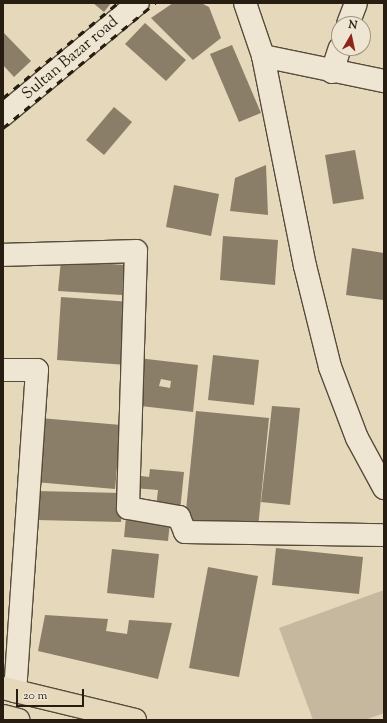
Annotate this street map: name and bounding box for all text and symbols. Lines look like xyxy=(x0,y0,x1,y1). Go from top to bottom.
street label: Sultan Bazar road xyxy=(19,13,123,105)
north arrow xyxy=(331,16,371,56)
text: N xyxy=(347,17,358,34)
scale bar xyxy=(18,681,86,707)
text: 20 m xyxy=(23,687,47,705)

